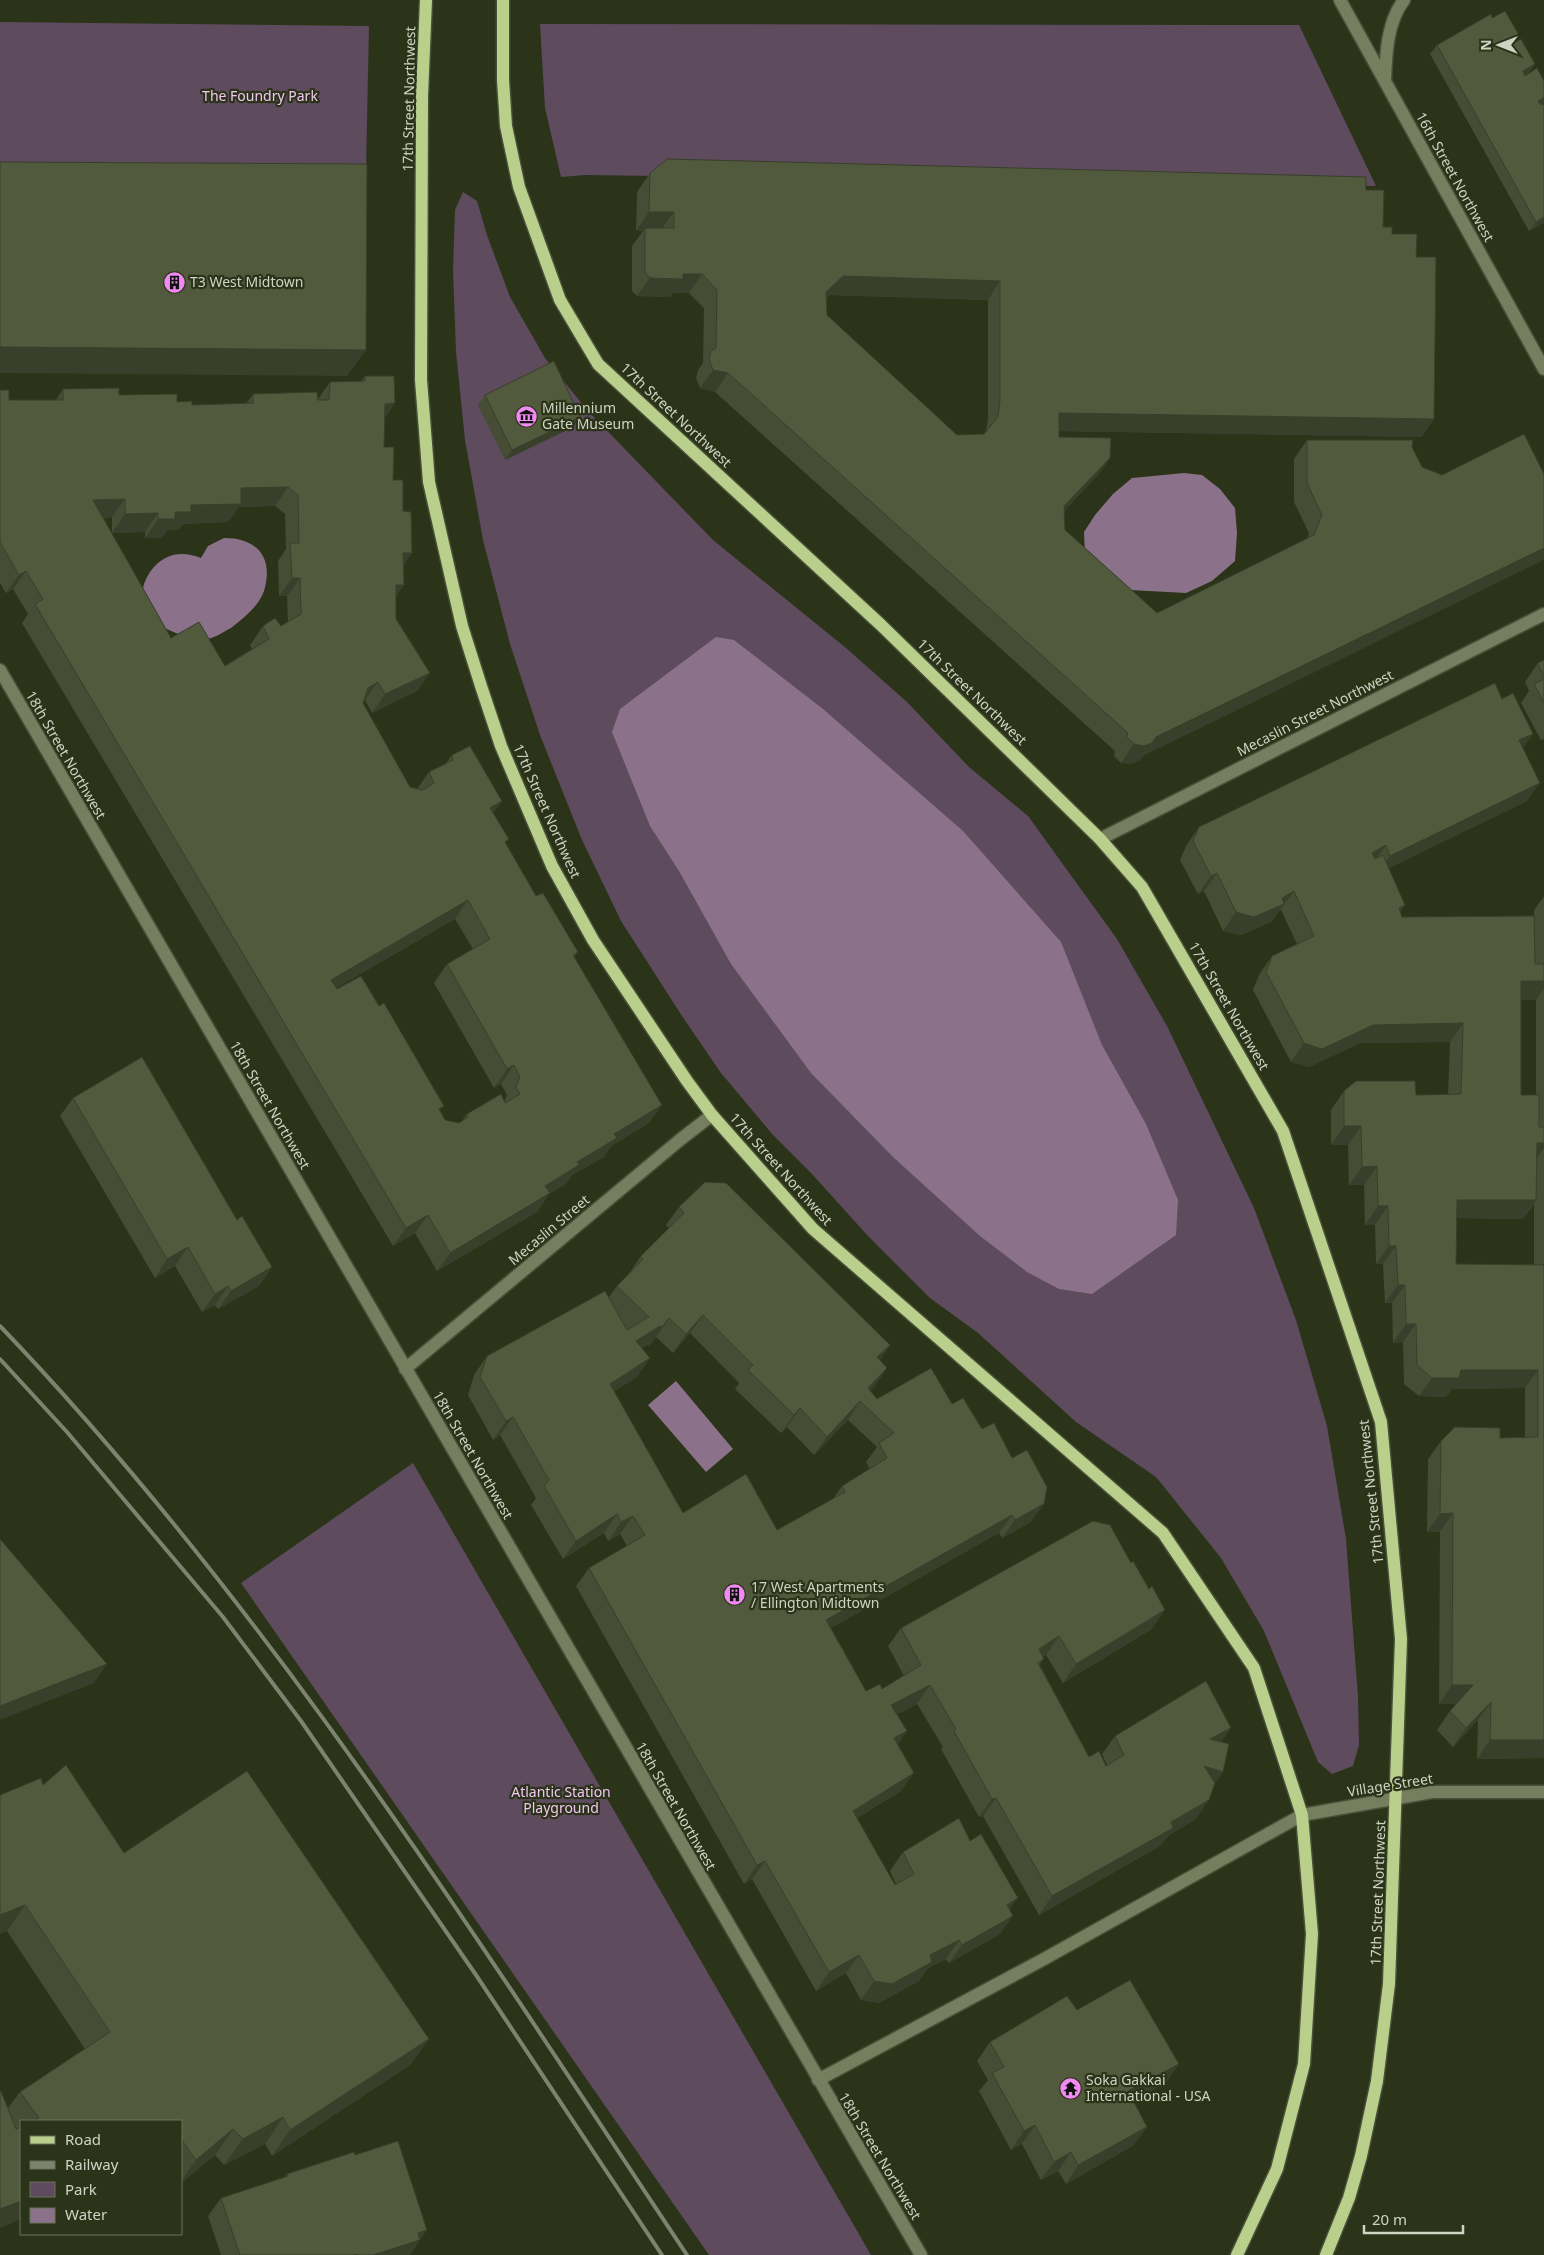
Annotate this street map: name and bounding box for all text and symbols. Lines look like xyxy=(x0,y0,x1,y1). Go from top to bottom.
north arrow xyxy=(1474,20,1524,70)
street label: 17th Street Northwest xyxy=(398,26,419,172)
text: N xyxy=(1476,39,1495,51)
park label: The Foundry Park xyxy=(202,86,318,105)
street label: 16th Street Northwest xyxy=(1412,109,1499,245)
building icon: T3 West Midtown xyxy=(162,270,186,294)
place label: T3 West Midtown xyxy=(190,272,303,291)
street label: 17th Street Northwest xyxy=(617,358,736,471)
place label: Millennium Gate Museum xyxy=(542,398,634,433)
museum icon: Millennium Gate Museum xyxy=(514,404,538,428)
street label: 17th Street Northwest xyxy=(913,634,1031,749)
street label: Mecaslin Street Northwest xyxy=(1233,665,1396,760)
street label: 18th Street Northwest xyxy=(22,687,111,822)
street label: 17th Street Northwest xyxy=(509,741,586,881)
street label: 17th Street Northwest xyxy=(1185,938,1274,1073)
street label: 18th Street Northwest xyxy=(226,1037,315,1172)
street label: 17th Street Northwest xyxy=(726,1108,837,1229)
street label: Mecaslin Street xyxy=(504,1190,593,1269)
street label: 18th Street Northwest xyxy=(429,1387,518,1522)
street label: 17th Street Northwest xyxy=(1353,1419,1388,1565)
place label: 17 West Apartments / Ellington Midtown xyxy=(751,1577,885,1612)
building icon: 17 West Apartments / Ellington Midtown xyxy=(723,1583,747,1607)
street label: 18th Street Northwest xyxy=(632,1738,721,1873)
street label: Village Street xyxy=(1346,1768,1434,1801)
park label: Atlantic Station Playground xyxy=(511,1782,611,1817)
street label: 17th Street Northwest xyxy=(1365,1820,1390,1966)
place label: Soka Gakkai International - USA xyxy=(1086,2070,1211,2105)
temple icon: Soka Gakkai International - USA xyxy=(1058,2076,1082,2100)
street label: 18th Street Northwest xyxy=(835,2089,926,2223)
legend xyxy=(20,2120,182,2235)
text: Road xyxy=(65,2129,101,2149)
text: Railway xyxy=(65,2154,119,2174)
text: Park xyxy=(65,2179,97,2199)
scale bar xyxy=(1364,2202,1463,2234)
text: Water xyxy=(65,2204,107,2224)
text: 20 m xyxy=(1372,2209,1407,2229)

